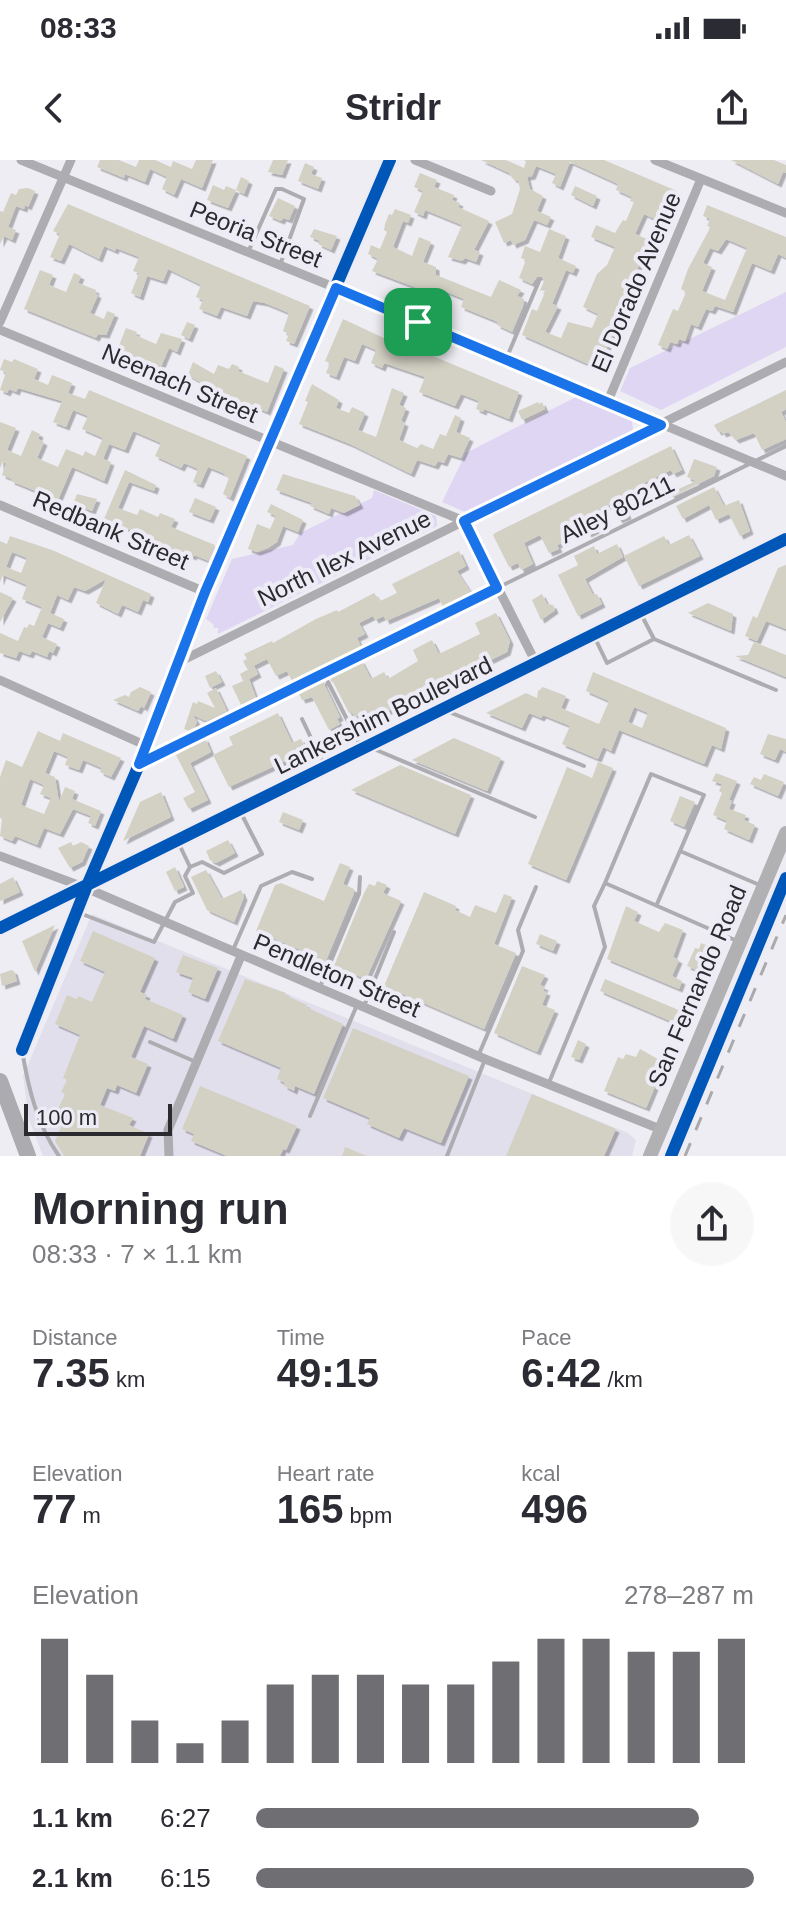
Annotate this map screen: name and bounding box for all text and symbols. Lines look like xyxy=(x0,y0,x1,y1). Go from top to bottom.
text: 08:33 xyxy=(40,11,117,44)
icon: back xyxy=(32,86,76,130)
icon: share xyxy=(710,86,754,130)
text: Stridr xyxy=(345,87,441,128)
street label: El Dorado Avenue xyxy=(586,188,686,376)
street label: Peoria Street xyxy=(186,195,326,273)
pin xyxy=(384,288,452,356)
icon: arrive xyxy=(396,300,440,344)
street label: Neenach Street xyxy=(98,338,262,428)
street label: Alley 80211 xyxy=(556,470,678,548)
street label: Redbank Street xyxy=(29,485,193,575)
street label: North Ilex Avenue xyxy=(253,504,435,612)
street label: Lankershim Boulevard xyxy=(270,651,496,779)
street label: San Fernando Road xyxy=(642,881,752,1091)
street label: Pendleton Street xyxy=(249,928,425,1022)
scale bar xyxy=(24,1100,172,1136)
text: 100 m xyxy=(36,1105,97,1130)
button: share xyxy=(670,1182,754,1266)
text: Morning run xyxy=(32,1184,289,1233)
text: 08:33 · 7 × 1.1 km xyxy=(32,1239,242,1269)
text: Distance xyxy=(32,1325,118,1350)
text: Time xyxy=(277,1325,325,1350)
text: Pace xyxy=(521,1325,571,1350)
text: 7.35 xyxy=(32,1351,110,1395)
text: 49:15 xyxy=(277,1351,379,1395)
text: 6:42 xyxy=(521,1351,601,1395)
text: km xyxy=(110,1367,145,1392)
text: /km xyxy=(601,1367,643,1392)
text: Elevation xyxy=(32,1461,123,1486)
text: Heart rate xyxy=(277,1461,374,1486)
text: kcal xyxy=(521,1461,560,1486)
text: 77 xyxy=(32,1487,77,1531)
text: 165 xyxy=(277,1487,343,1531)
text: 496 xyxy=(521,1487,588,1531)
text: m xyxy=(77,1503,101,1528)
text: bpm xyxy=(343,1503,392,1528)
text: Elevation xyxy=(32,1580,139,1610)
text: 278–287 m xyxy=(624,1580,754,1610)
text: 1.1 km xyxy=(32,1803,113,1833)
text: 6:27 xyxy=(160,1803,211,1833)
text: 2.1 km xyxy=(32,1863,113,1893)
text: 6:15 xyxy=(160,1863,211,1893)

